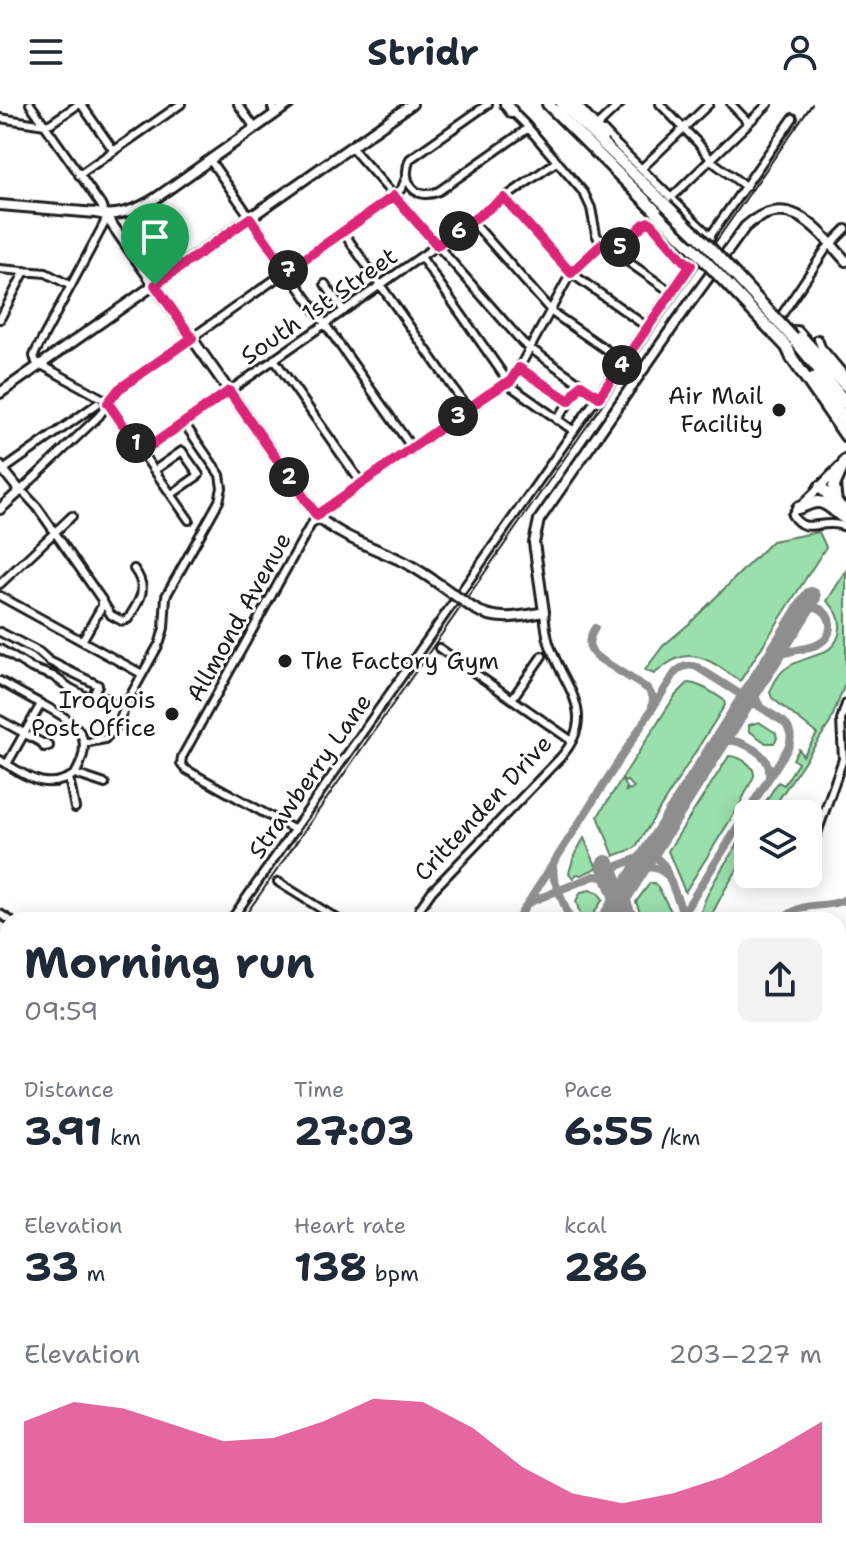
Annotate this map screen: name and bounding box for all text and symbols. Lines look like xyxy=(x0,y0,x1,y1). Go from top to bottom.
text: Stridr xyxy=(367,28,479,77)
icon: menu xyxy=(24,30,68,74)
icon: person xyxy=(778,30,822,74)
pin xyxy=(121,203,189,285)
pin: 6 xyxy=(439,211,479,251)
icon: arrive xyxy=(133,215,177,259)
text: 6 xyxy=(451,216,467,245)
pin: 5 xyxy=(600,227,640,267)
text: 5 xyxy=(613,232,627,261)
street label: South 1st Street xyxy=(234,240,404,372)
pin: 7 xyxy=(268,250,308,290)
text: 7 xyxy=(280,255,296,284)
pin: 4 xyxy=(602,345,642,385)
text: 4 xyxy=(614,350,630,379)
place label: Air Mail Facility xyxy=(668,380,764,440)
pin: 3 xyxy=(438,396,478,436)
text: 3 xyxy=(450,401,466,430)
marker: Air Mail Facility xyxy=(770,401,788,419)
pin: 1 xyxy=(116,423,156,463)
text: 1 xyxy=(131,428,141,457)
pin: 2 xyxy=(269,457,309,497)
text: 2 xyxy=(281,462,297,491)
street label: Allmond Avenue xyxy=(179,526,299,708)
place label: The Factory Gym xyxy=(301,645,499,677)
marker: The Factory Gym xyxy=(276,652,294,670)
place label: Iroquois Post Office xyxy=(31,684,156,744)
street label: Strawberry Lane xyxy=(241,687,379,865)
marker: Iroquois Post Office xyxy=(163,705,181,723)
street label: Crittenden Drive xyxy=(407,728,559,888)
map controls xyxy=(734,800,822,888)
button: layers xyxy=(734,800,822,888)
text: Morning run xyxy=(24,933,315,992)
button: share xyxy=(738,938,822,1022)
text: 09:59 xyxy=(24,993,99,1028)
text: Distance xyxy=(24,1075,114,1104)
text: Time xyxy=(294,1075,344,1104)
text: Pace xyxy=(564,1075,612,1104)
text: 3.91 xyxy=(24,1104,102,1158)
text: 27:03 xyxy=(294,1104,414,1158)
text: 6:55 xyxy=(564,1104,654,1158)
text: km xyxy=(102,1123,141,1152)
text: /km xyxy=(654,1123,700,1152)
text: Elevation xyxy=(24,1211,122,1240)
text: Heart rate xyxy=(294,1211,406,1240)
text: kcal xyxy=(564,1211,607,1240)
text: 33 xyxy=(24,1240,79,1294)
text: 138 xyxy=(294,1240,367,1294)
text: 286 xyxy=(564,1240,648,1294)
text: m xyxy=(79,1259,106,1288)
text: bpm xyxy=(367,1259,419,1288)
text: Elevation xyxy=(24,1336,140,1371)
text: 203–227 m xyxy=(669,1336,822,1371)

